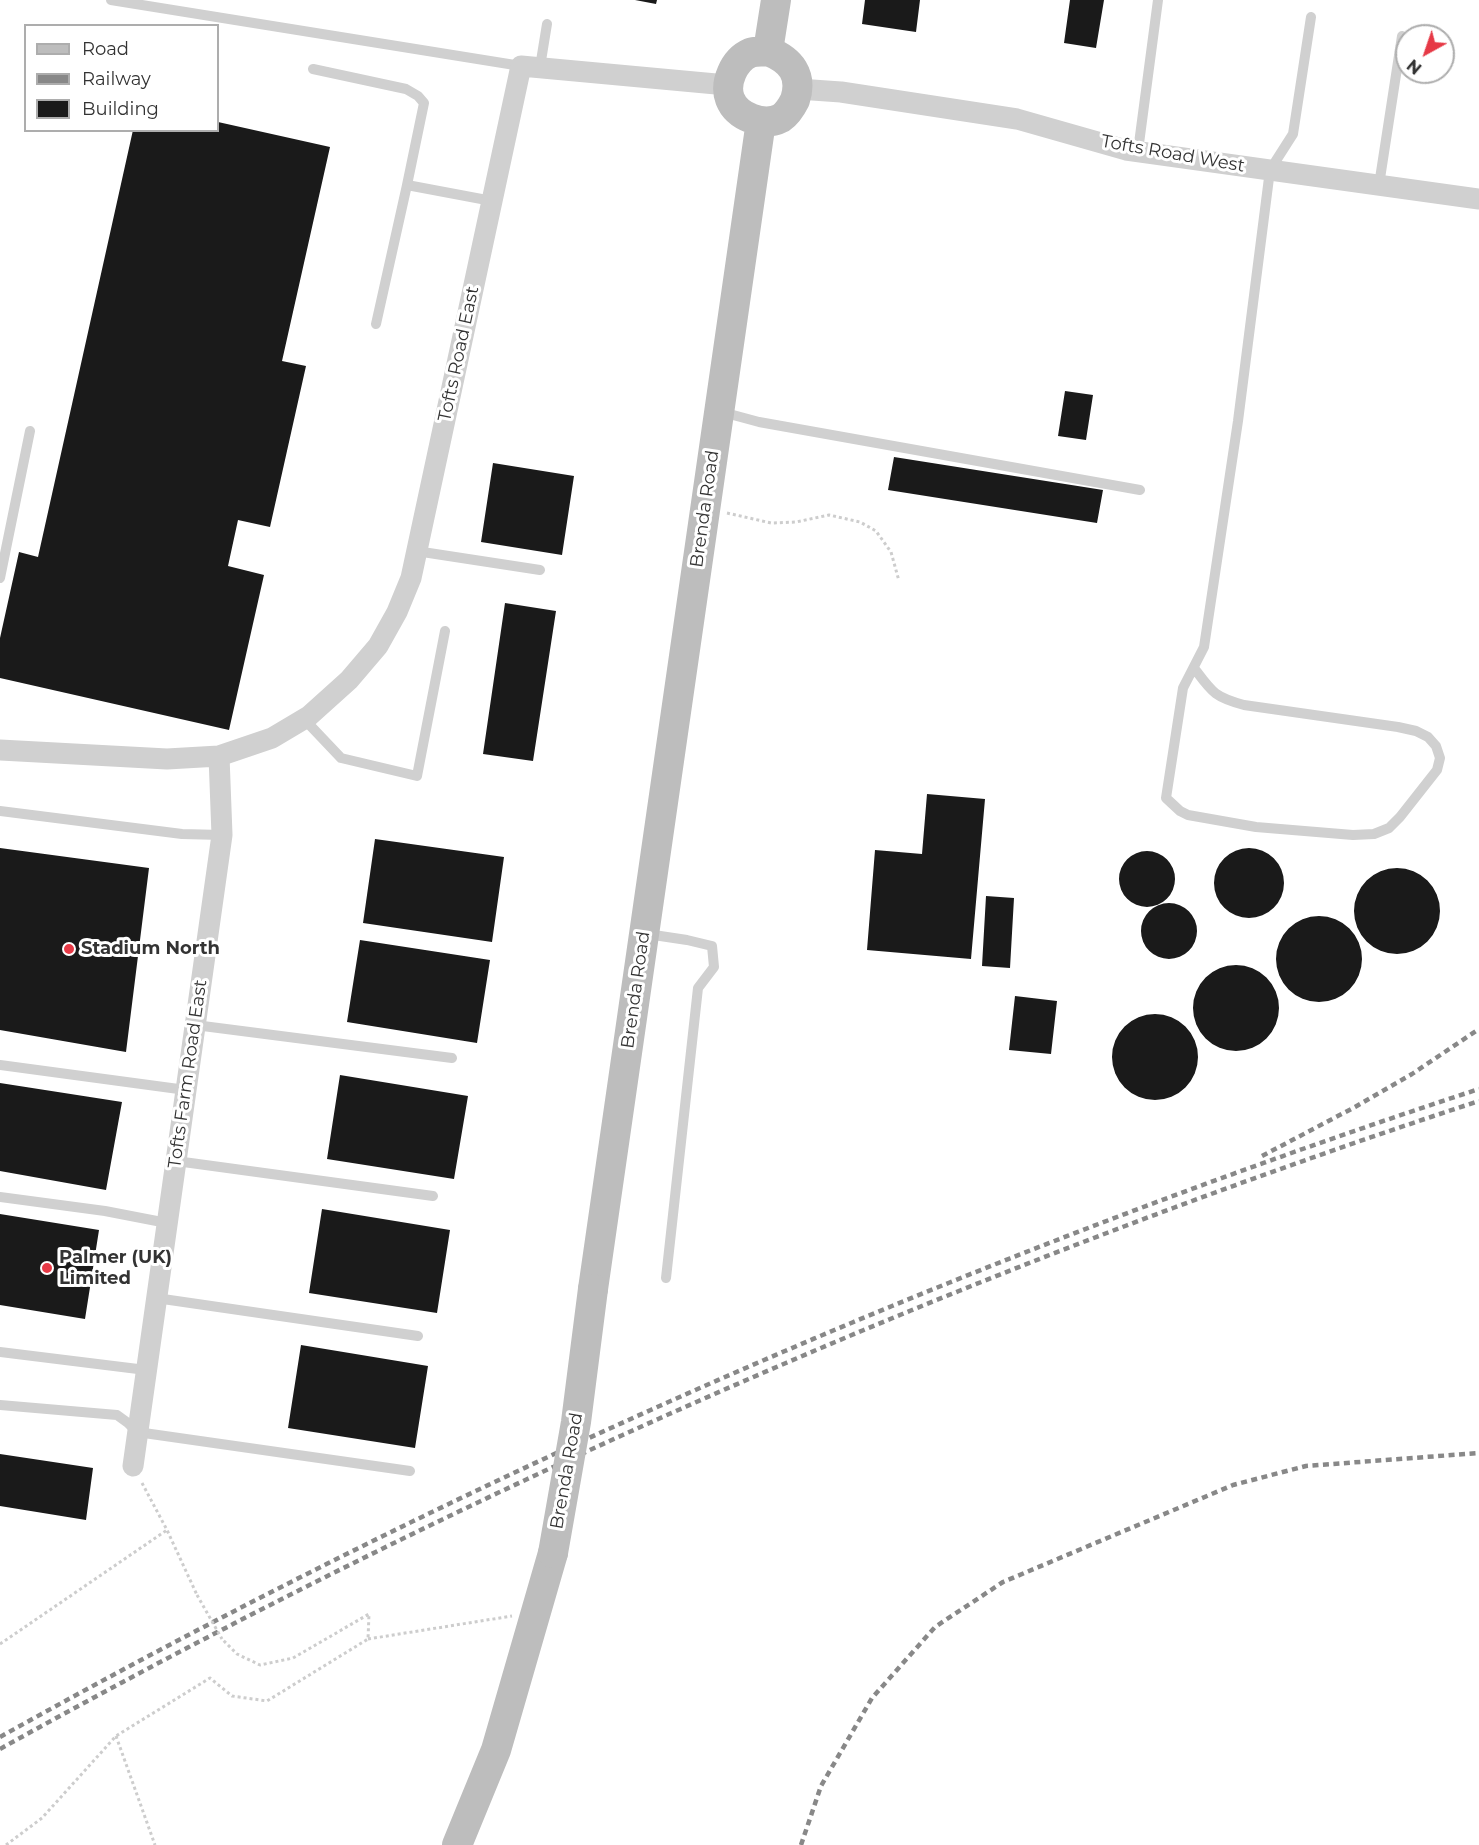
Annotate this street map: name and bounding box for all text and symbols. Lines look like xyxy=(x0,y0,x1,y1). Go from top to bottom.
legend xyxy=(24,24,219,132)
north arrow xyxy=(1395,24,1455,84)
text: Road xyxy=(82,38,129,60)
text: N xyxy=(1403,55,1425,78)
text: Railway xyxy=(82,68,151,90)
text: Building xyxy=(82,98,159,120)
street label: Tofts Road West xyxy=(1100,131,1246,177)
street label: Tofts Road East xyxy=(434,284,484,424)
street label: Brenda Road xyxy=(686,449,724,569)
street label: Brenda Road xyxy=(617,930,655,1050)
place label: Stadium North xyxy=(81,938,220,960)
marker: Stadium North xyxy=(62,942,76,956)
street label: Tofts Farm Road East xyxy=(164,978,212,1170)
place label: Palmer (UK) Limited xyxy=(59,1247,172,1290)
marker: Palmer (UK) Limited xyxy=(40,1261,54,1275)
street label: Brenda Road xyxy=(546,1411,588,1531)

